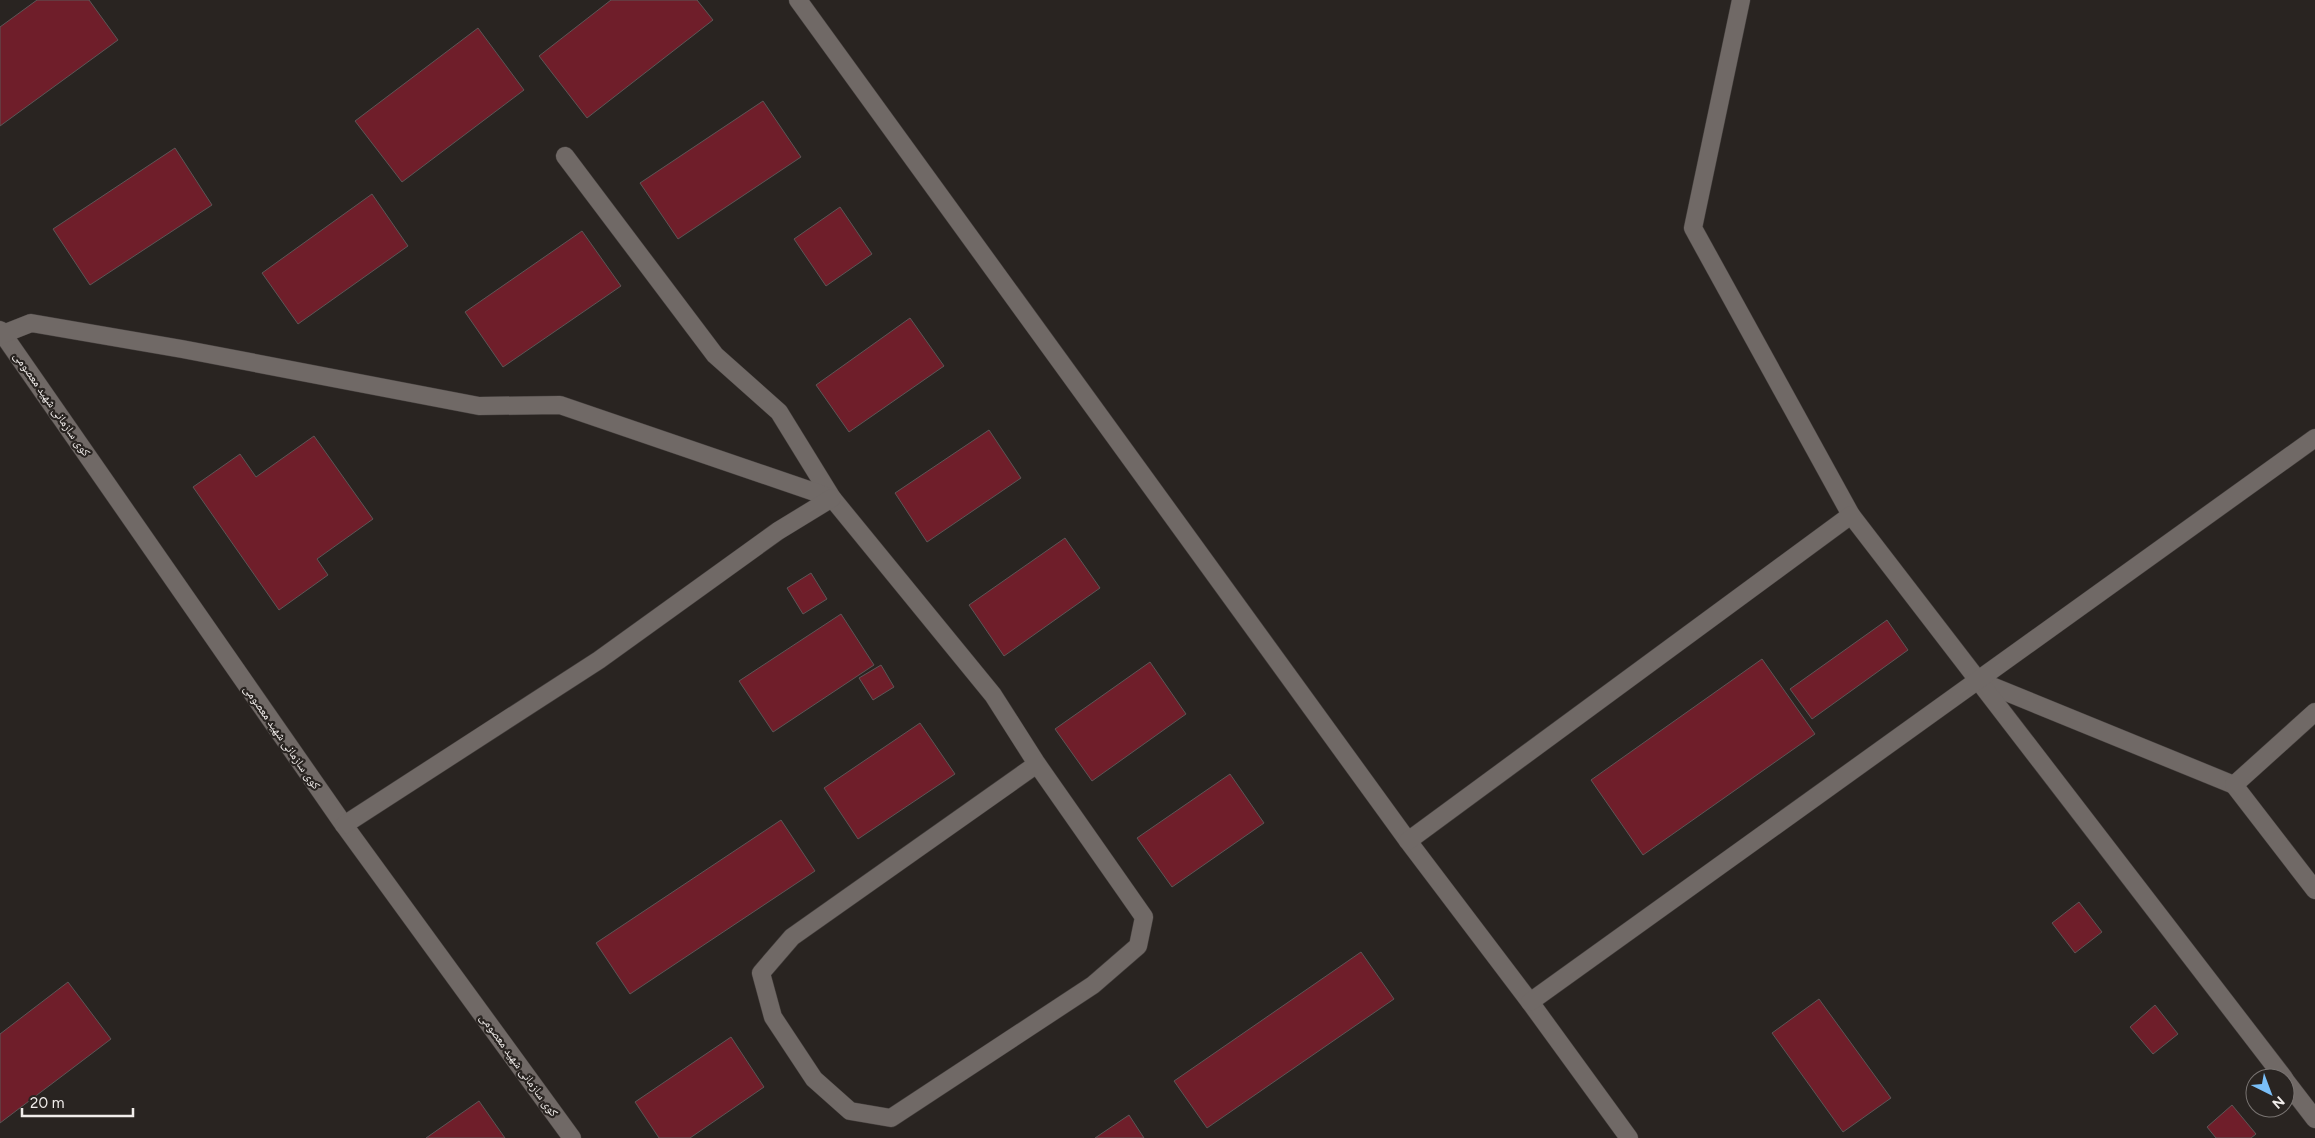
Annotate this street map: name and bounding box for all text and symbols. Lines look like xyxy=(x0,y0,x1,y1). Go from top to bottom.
street label: کوی سازمانی شهید معصومی xyxy=(11,349,93,459)
street label: کوی سازمانی شهید معصومی xyxy=(241,682,323,792)
street label: کوی سازمانی شهید معصومی xyxy=(477,1011,561,1119)
north arrow xyxy=(2245,1068,2295,1118)
scale bar xyxy=(22,1086,134,1118)
text: N xyxy=(2269,1092,2288,1112)
text: 20 m xyxy=(30,1094,64,1112)

